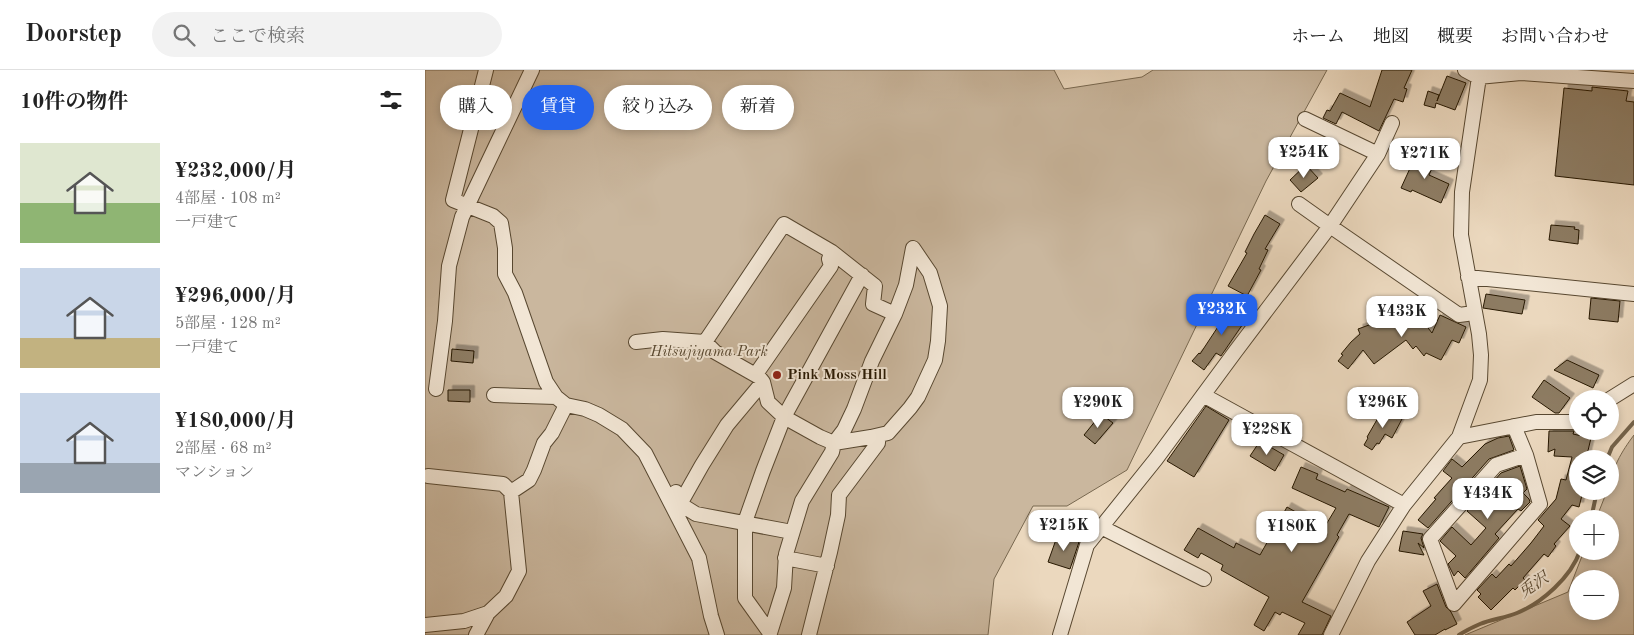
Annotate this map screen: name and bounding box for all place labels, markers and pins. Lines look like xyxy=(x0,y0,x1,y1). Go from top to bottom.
pin: ¥254K xyxy=(1269,136,1339,179)
pin: ¥271K xyxy=(1390,138,1460,180)
pin: ¥232K xyxy=(1187,294,1257,336)
pin: ¥433K xyxy=(1367,296,1437,338)
place label: Pink Moss Hill xyxy=(787,368,887,383)
marker: Pink Moss Hill xyxy=(771,369,783,381)
pin: ¥290K xyxy=(1063,386,1133,429)
pin: ¥296K xyxy=(1348,386,1418,429)
pin: ¥228K xyxy=(1232,414,1302,456)
pin: ¥434K xyxy=(1453,478,1523,520)
pin: ¥215K xyxy=(1029,510,1099,552)
pin: ¥180K xyxy=(1257,510,1327,553)

